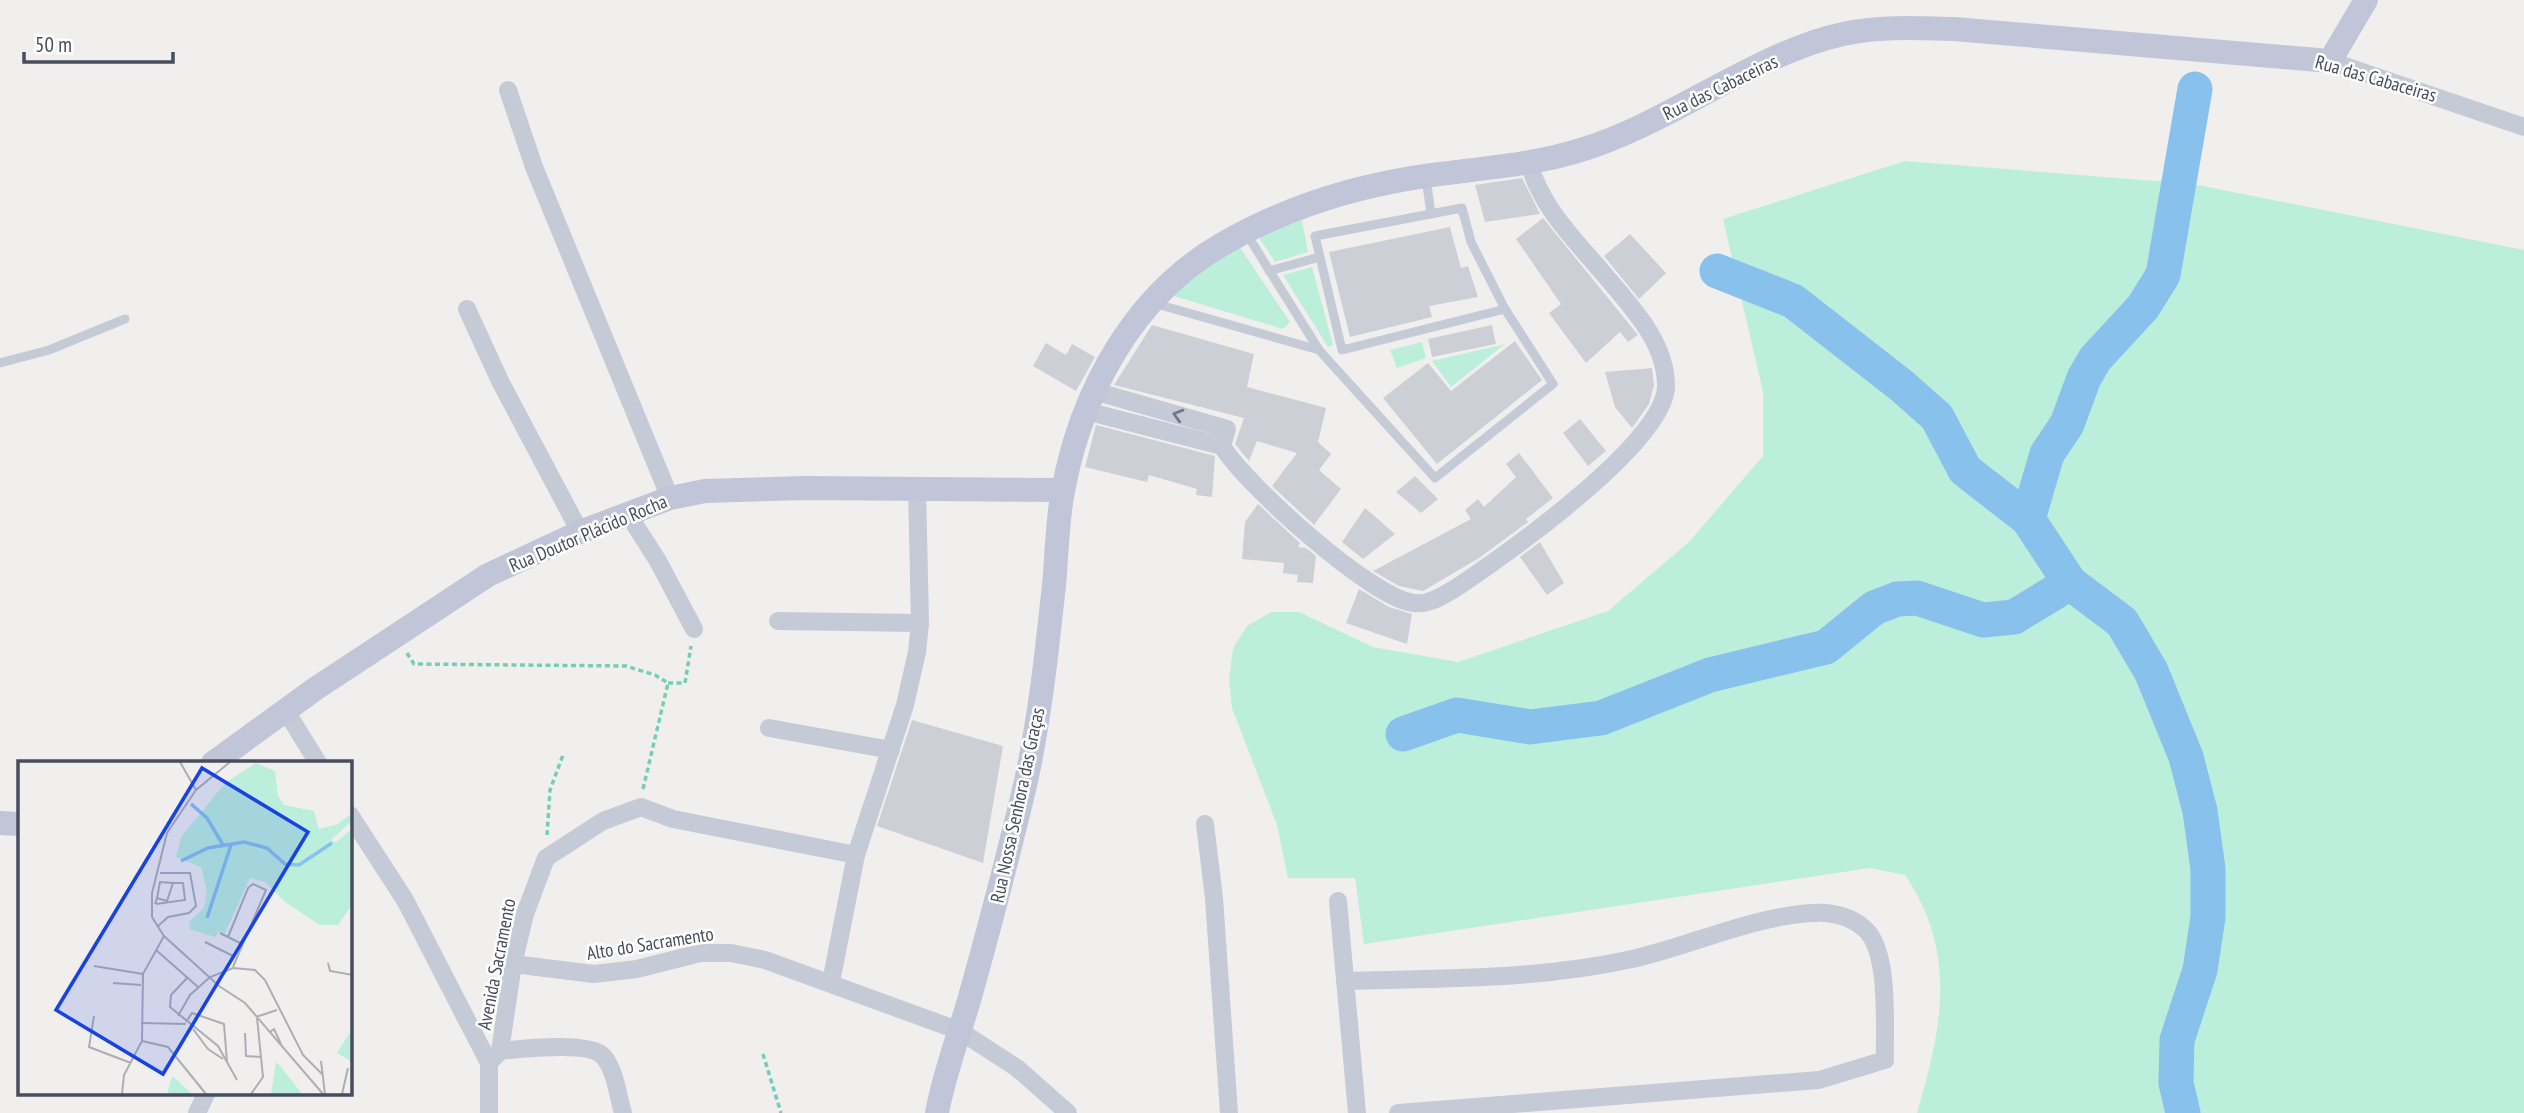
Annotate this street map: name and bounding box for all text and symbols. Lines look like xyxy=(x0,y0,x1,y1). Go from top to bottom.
scale bar xyxy=(24,21,173,65)
text: 50 m xyxy=(35,31,72,58)
street label: Rua das Cabaceiras xyxy=(1659,49,1781,125)
street label: Rua das Cabaceiras xyxy=(2313,49,2439,107)
one-way arrow xyxy=(1172,409,1184,424)
street label: Rua Doutor Plácido Rocha xyxy=(505,489,671,577)
street label: Rua Nossa Senhora das Graças xyxy=(985,705,1049,905)
inset map xyxy=(18,761,352,1096)
street label: Avenida Sacramento xyxy=(472,896,520,1032)
street label: Alto do Sacramento xyxy=(585,921,715,965)

